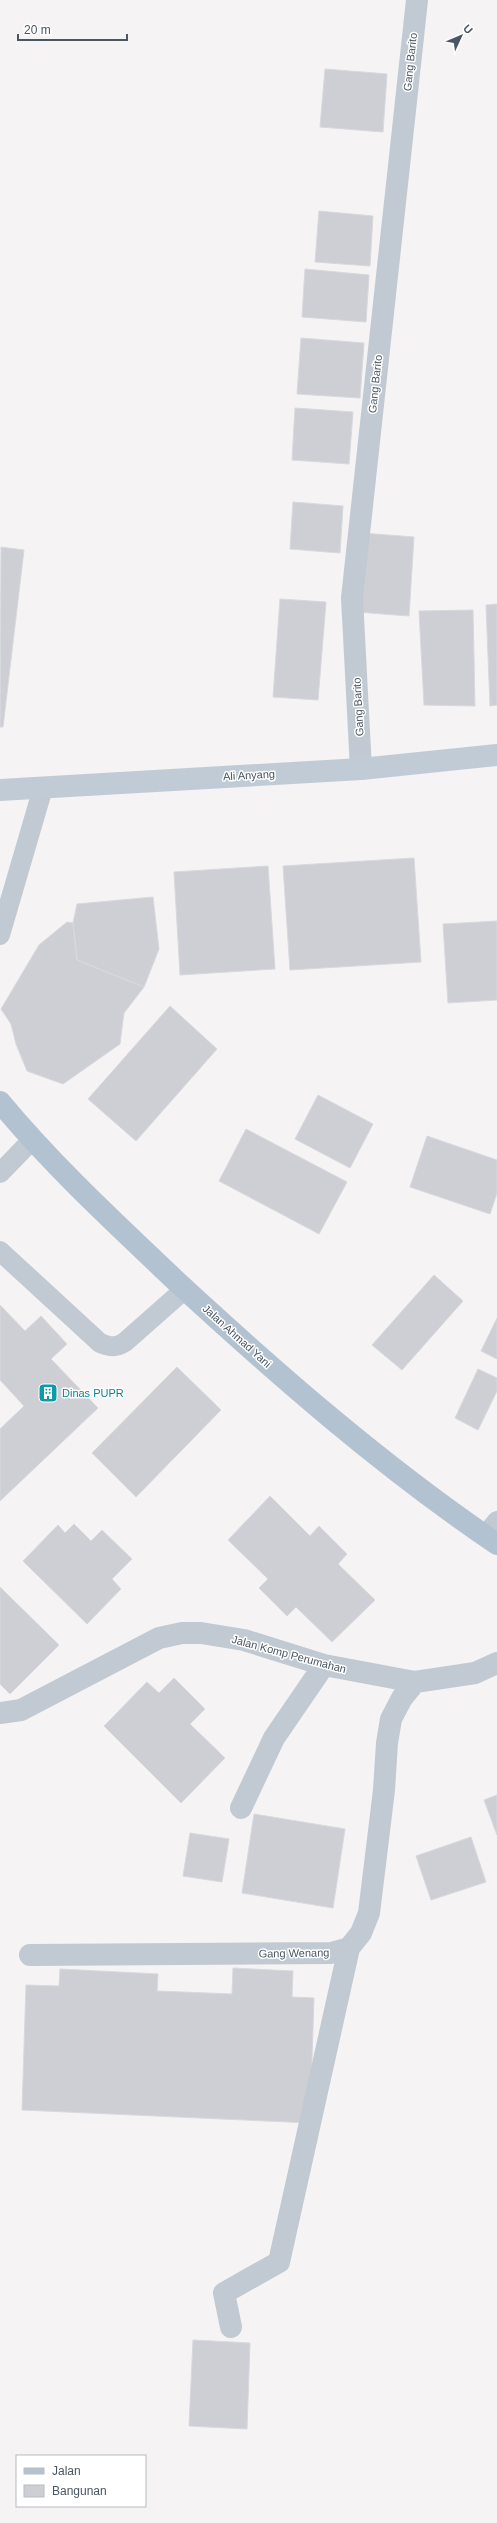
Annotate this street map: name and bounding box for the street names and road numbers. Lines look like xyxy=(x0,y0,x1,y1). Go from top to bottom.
street label: Gang Barito xyxy=(401,32,419,92)
street label: Gang Barito xyxy=(366,354,384,414)
street label: Gang Barito xyxy=(350,677,366,737)
street label: Ali Anyang xyxy=(223,768,275,782)
street label: Jalan Ahmad Yani xyxy=(200,1302,274,1370)
street label: Jalan Komp Perumahan xyxy=(230,1633,348,1675)
street label: Gang Wenang xyxy=(259,1946,329,1960)

